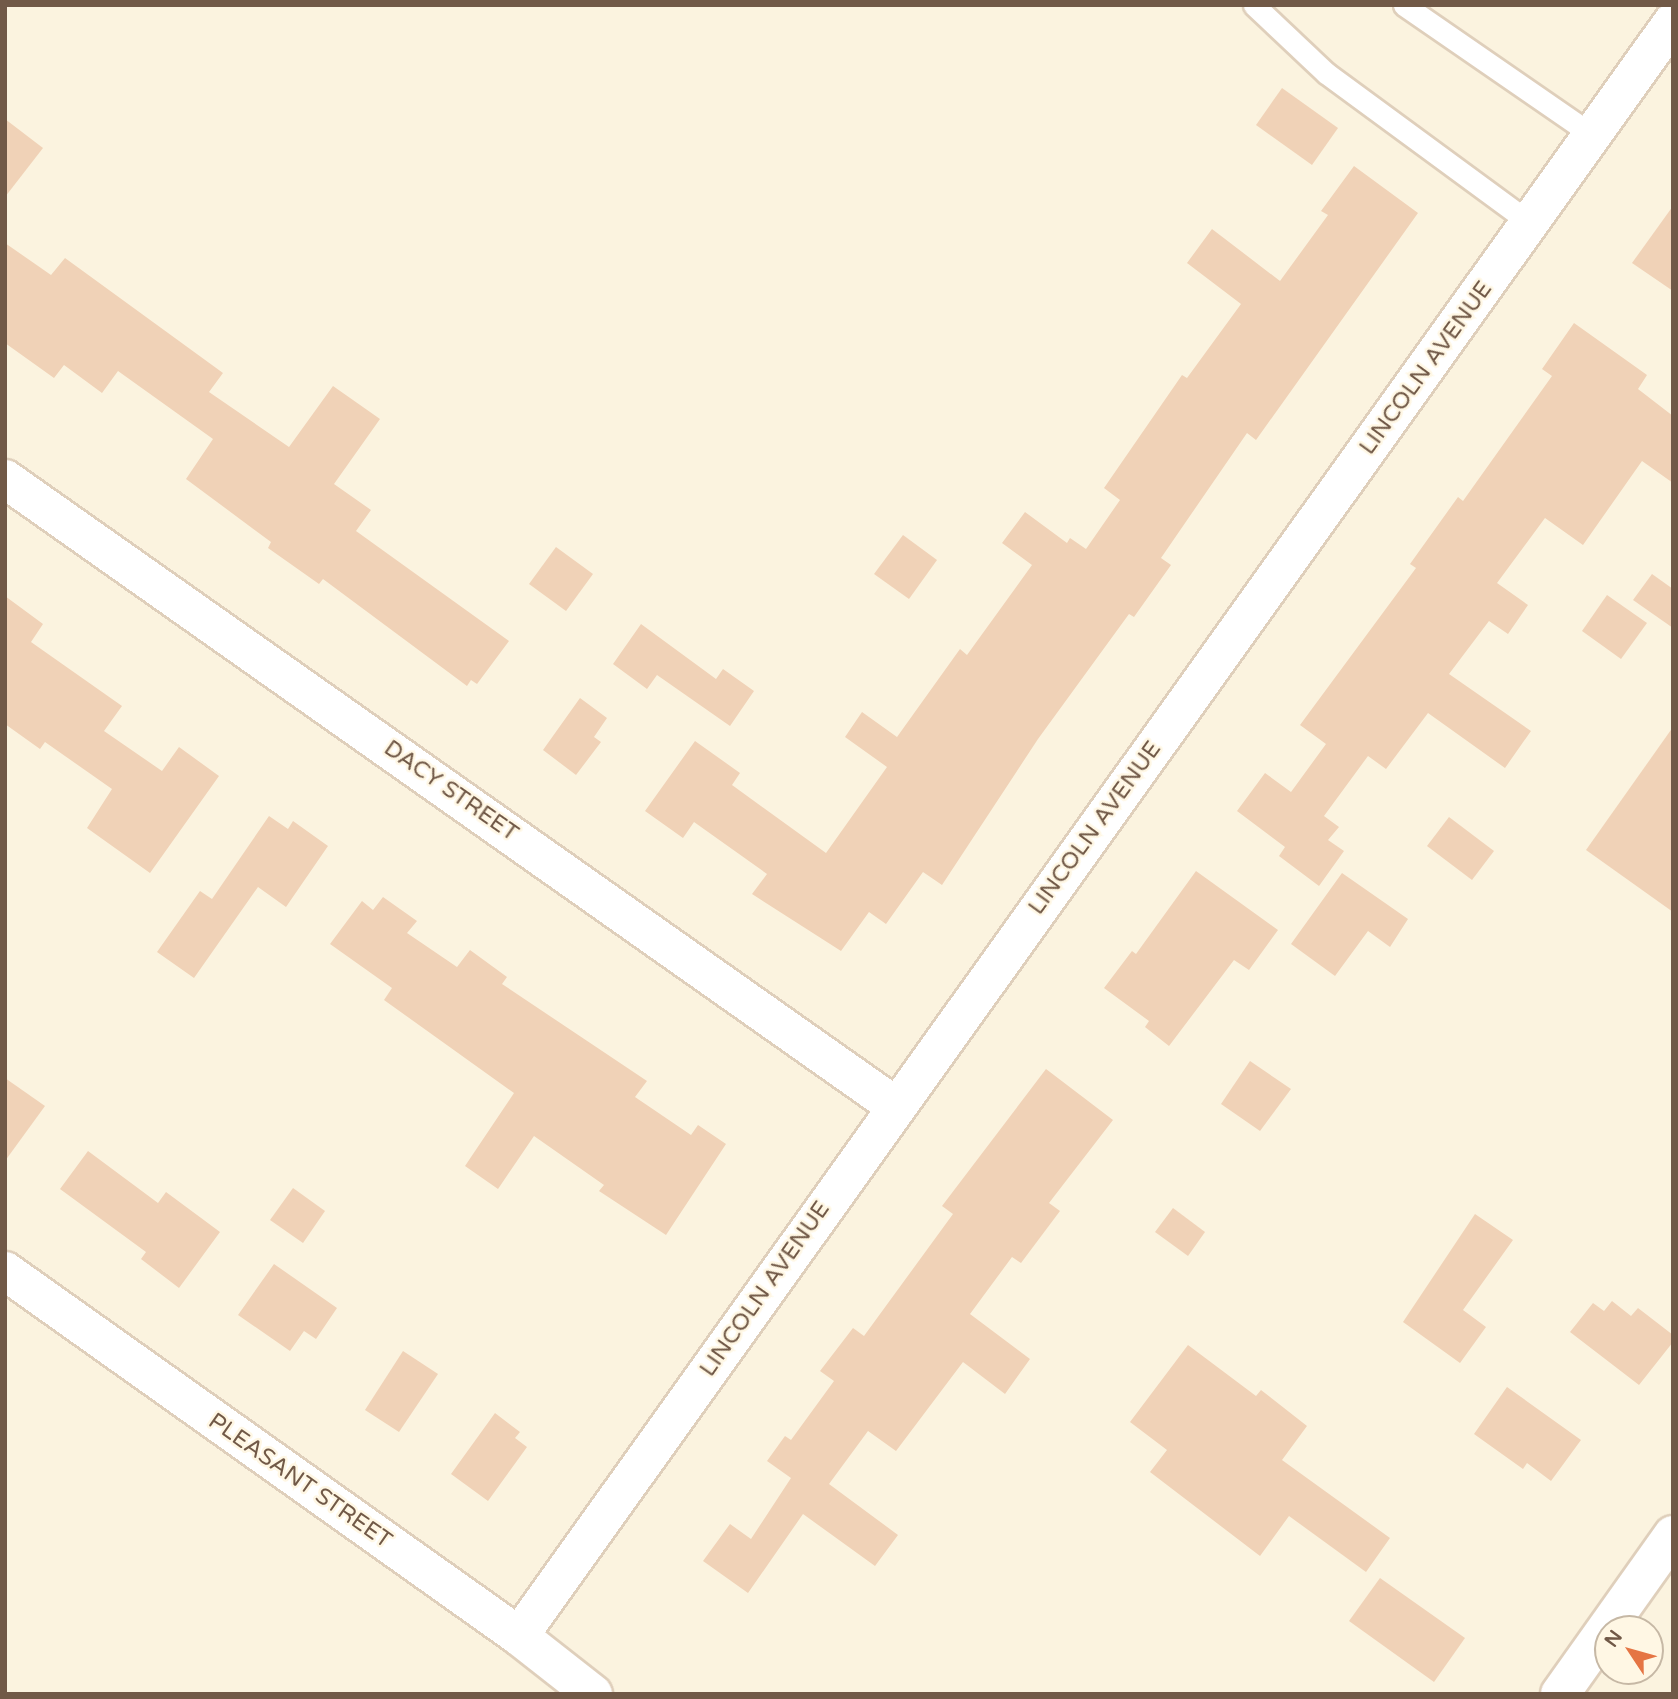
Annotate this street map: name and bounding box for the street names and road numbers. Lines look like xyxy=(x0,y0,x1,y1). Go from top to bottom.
street label: LINCOLN AVENUE xyxy=(1354,276,1498,460)
street label: DACY STREET xyxy=(379,735,523,847)
street label: LINCOLN AVENUE xyxy=(1023,736,1167,920)
street label: LINCOLN AVENUE xyxy=(694,1196,836,1382)
street label: PLEASANT STREET xyxy=(203,1407,397,1555)

